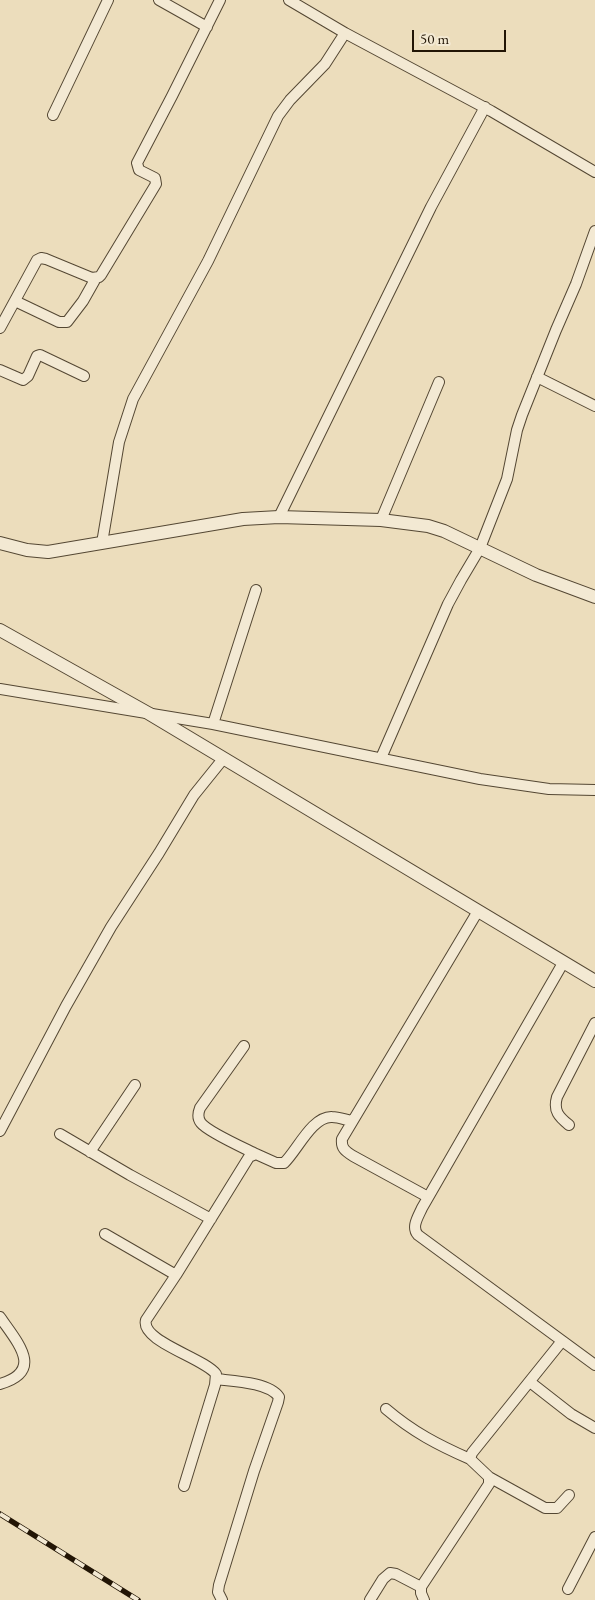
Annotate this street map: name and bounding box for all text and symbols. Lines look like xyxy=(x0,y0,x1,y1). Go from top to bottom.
scale bar xyxy=(415,20,509,52)
text: 50 m xyxy=(420,29,449,48)

